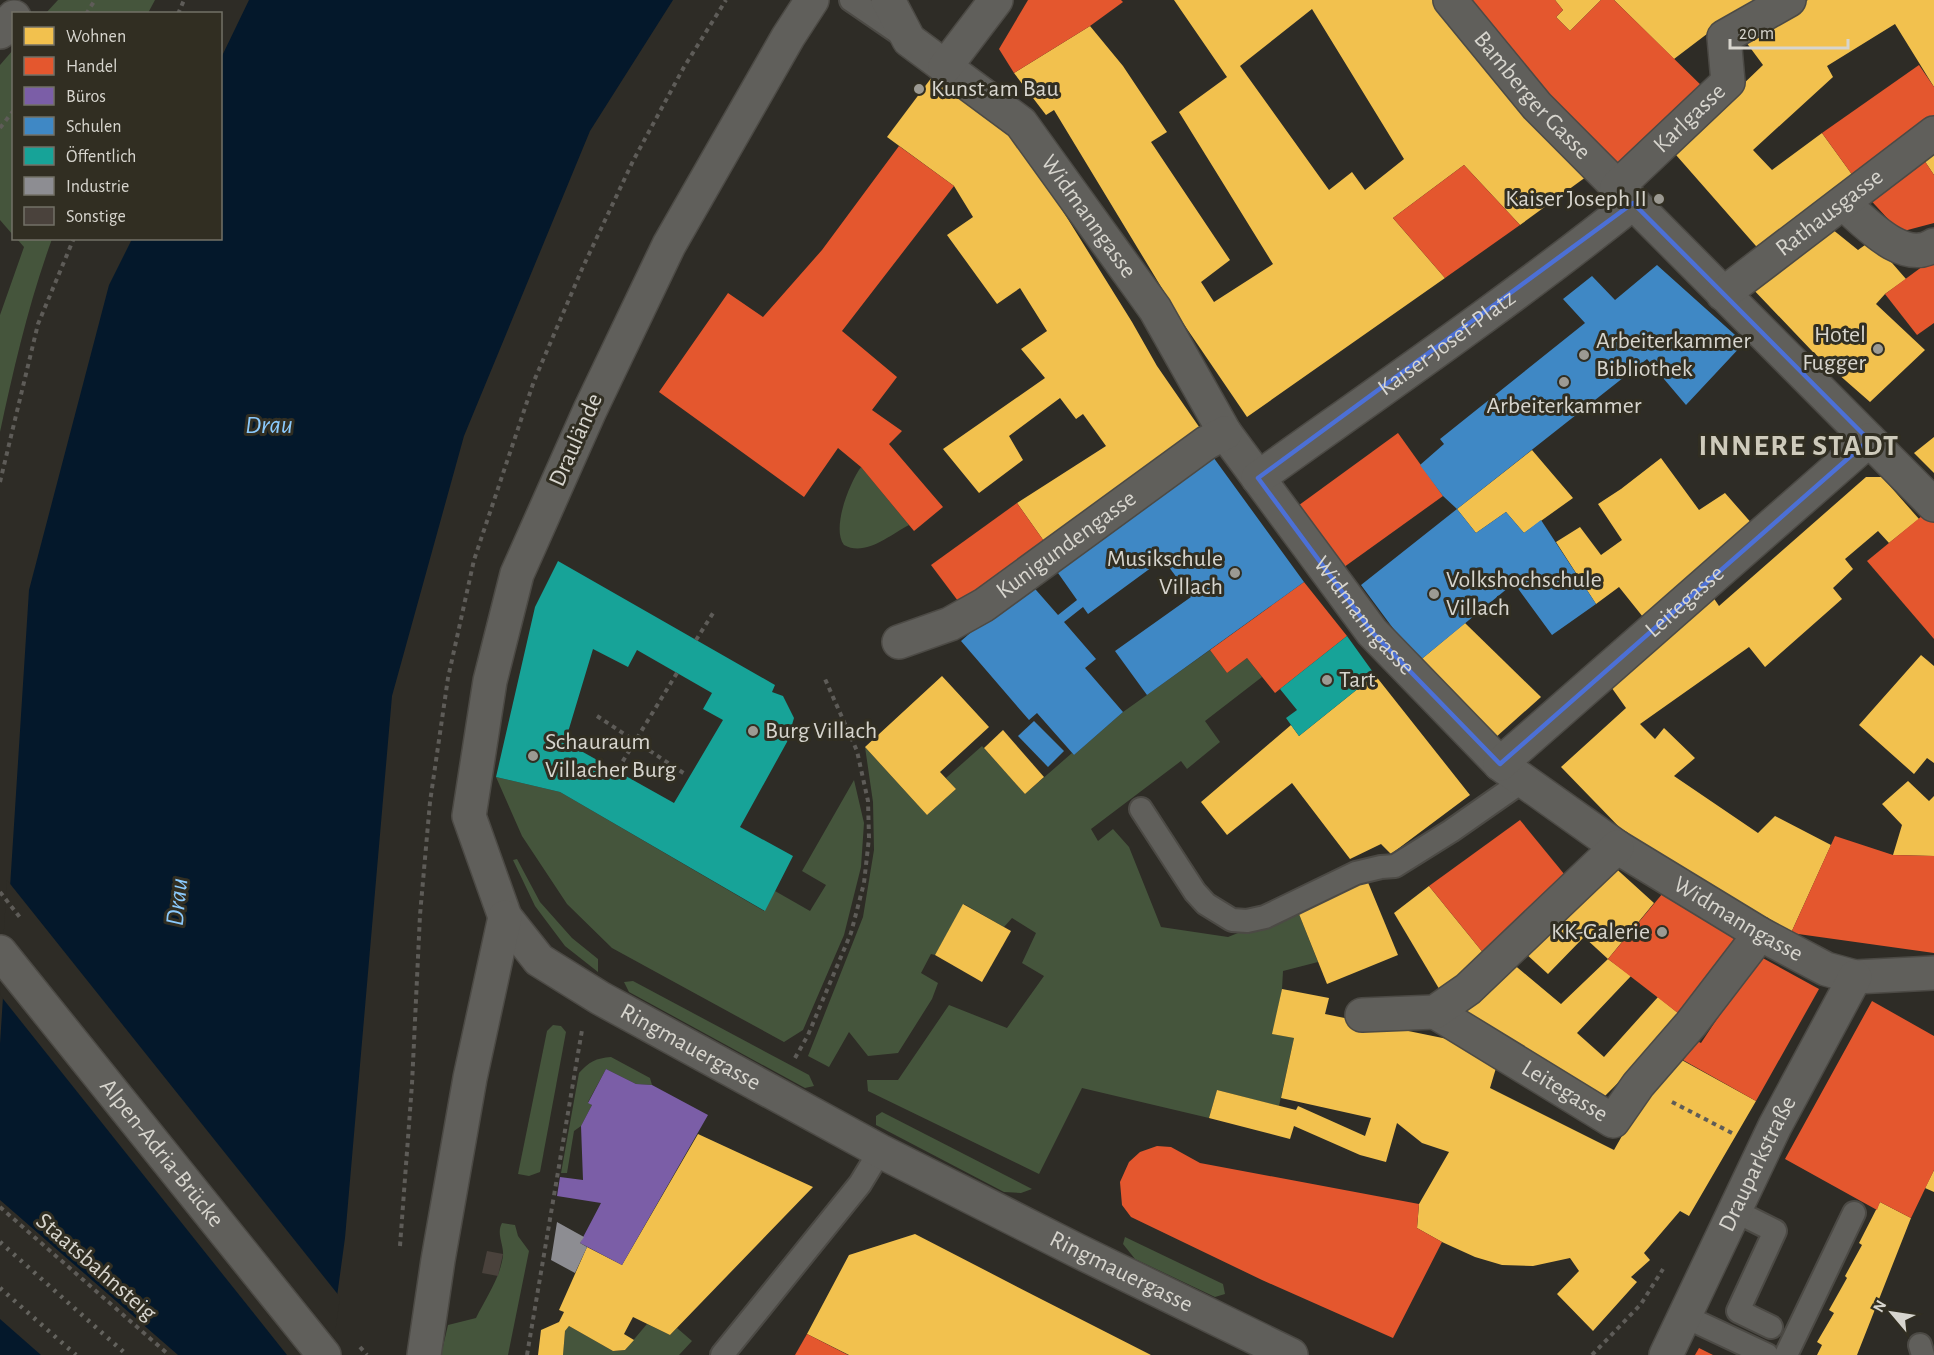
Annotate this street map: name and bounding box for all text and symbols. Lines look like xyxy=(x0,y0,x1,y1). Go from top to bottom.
legend xyxy=(12,12,222,240)
scale bar xyxy=(1730,12,1848,50)
text: 20 m xyxy=(1739,25,1774,43)
street label: Bamberger Gasse xyxy=(1469,27,1595,164)
text: Wohnen xyxy=(66,28,126,46)
text: Handel xyxy=(66,58,117,76)
place label: Kunst am Bau xyxy=(931,77,1059,101)
street label: Karlgasse xyxy=(1649,79,1730,158)
marker: Kunst am Bau xyxy=(912,82,926,96)
text: Büros xyxy=(66,88,106,106)
text: Schulen xyxy=(66,118,122,136)
text: Öffentlich xyxy=(66,146,136,166)
street label: Widmanngasse xyxy=(1036,151,1141,283)
street label: Rathausgasse xyxy=(1772,164,1888,261)
text: Industrie xyxy=(66,178,129,196)
place label: Kaiser Joseph II xyxy=(1505,187,1647,211)
marker: Kaiser Joseph II xyxy=(1652,192,1666,206)
text: Sonstige xyxy=(66,208,126,226)
street label: Kaiser-Josef-Platz xyxy=(1374,286,1520,401)
place label: Hotel Fugger xyxy=(1802,323,1866,375)
place label: Arbeiterkammer Bibliothek xyxy=(1596,329,1751,381)
marker: Hotel Fugger xyxy=(1871,342,1885,356)
marker: Arbeiterkammer Bibliothek xyxy=(1577,348,1591,362)
marker: Arbeiterkammer xyxy=(1557,375,1571,389)
street label: Draulände xyxy=(545,390,607,490)
place label: Arbeiterkammer xyxy=(1486,394,1642,418)
water label: Drau xyxy=(245,412,293,438)
district label: INNERE STADT xyxy=(1698,431,1900,461)
street label: Kunigundengasse xyxy=(992,486,1141,604)
place label: Musikschule Villach xyxy=(1107,547,1223,599)
street label: Widmanngasse xyxy=(1309,552,1419,680)
street label: Leitegasse xyxy=(1641,561,1729,642)
marker: Musikschule Villach xyxy=(1228,566,1242,580)
place label: Volkshochschule Villach xyxy=(1446,568,1602,620)
marker: Volkshochschule Villach xyxy=(1427,587,1441,601)
place label: Tart xyxy=(1339,668,1376,692)
marker: Tart xyxy=(1320,673,1334,687)
place label: Burg Villach xyxy=(765,719,877,743)
marker: Burg Villach xyxy=(746,724,760,738)
place label: Schauraum Villacher Burg xyxy=(545,730,676,782)
marker: Schauraum Villacher Burg xyxy=(526,749,540,763)
street label: Widmanngasse xyxy=(1669,872,1807,966)
water label: Drau xyxy=(162,877,192,927)
place label: KK-Galerie xyxy=(1551,920,1650,944)
marker: KK-Galerie xyxy=(1655,925,1669,939)
street label: Ringmauergasse xyxy=(616,999,764,1095)
street label: Leitegasse xyxy=(1517,1056,1612,1127)
street label: Alpen-Adria-Brücke xyxy=(95,1074,228,1232)
street label: Drauparkstraße xyxy=(1715,1092,1801,1235)
street label: Staatsbahnsteig xyxy=(31,1209,161,1326)
street label: Ringmauergasse xyxy=(1046,1227,1196,1317)
north arrow xyxy=(1862,1283,1922,1343)
text: N xyxy=(1870,1297,1889,1315)

